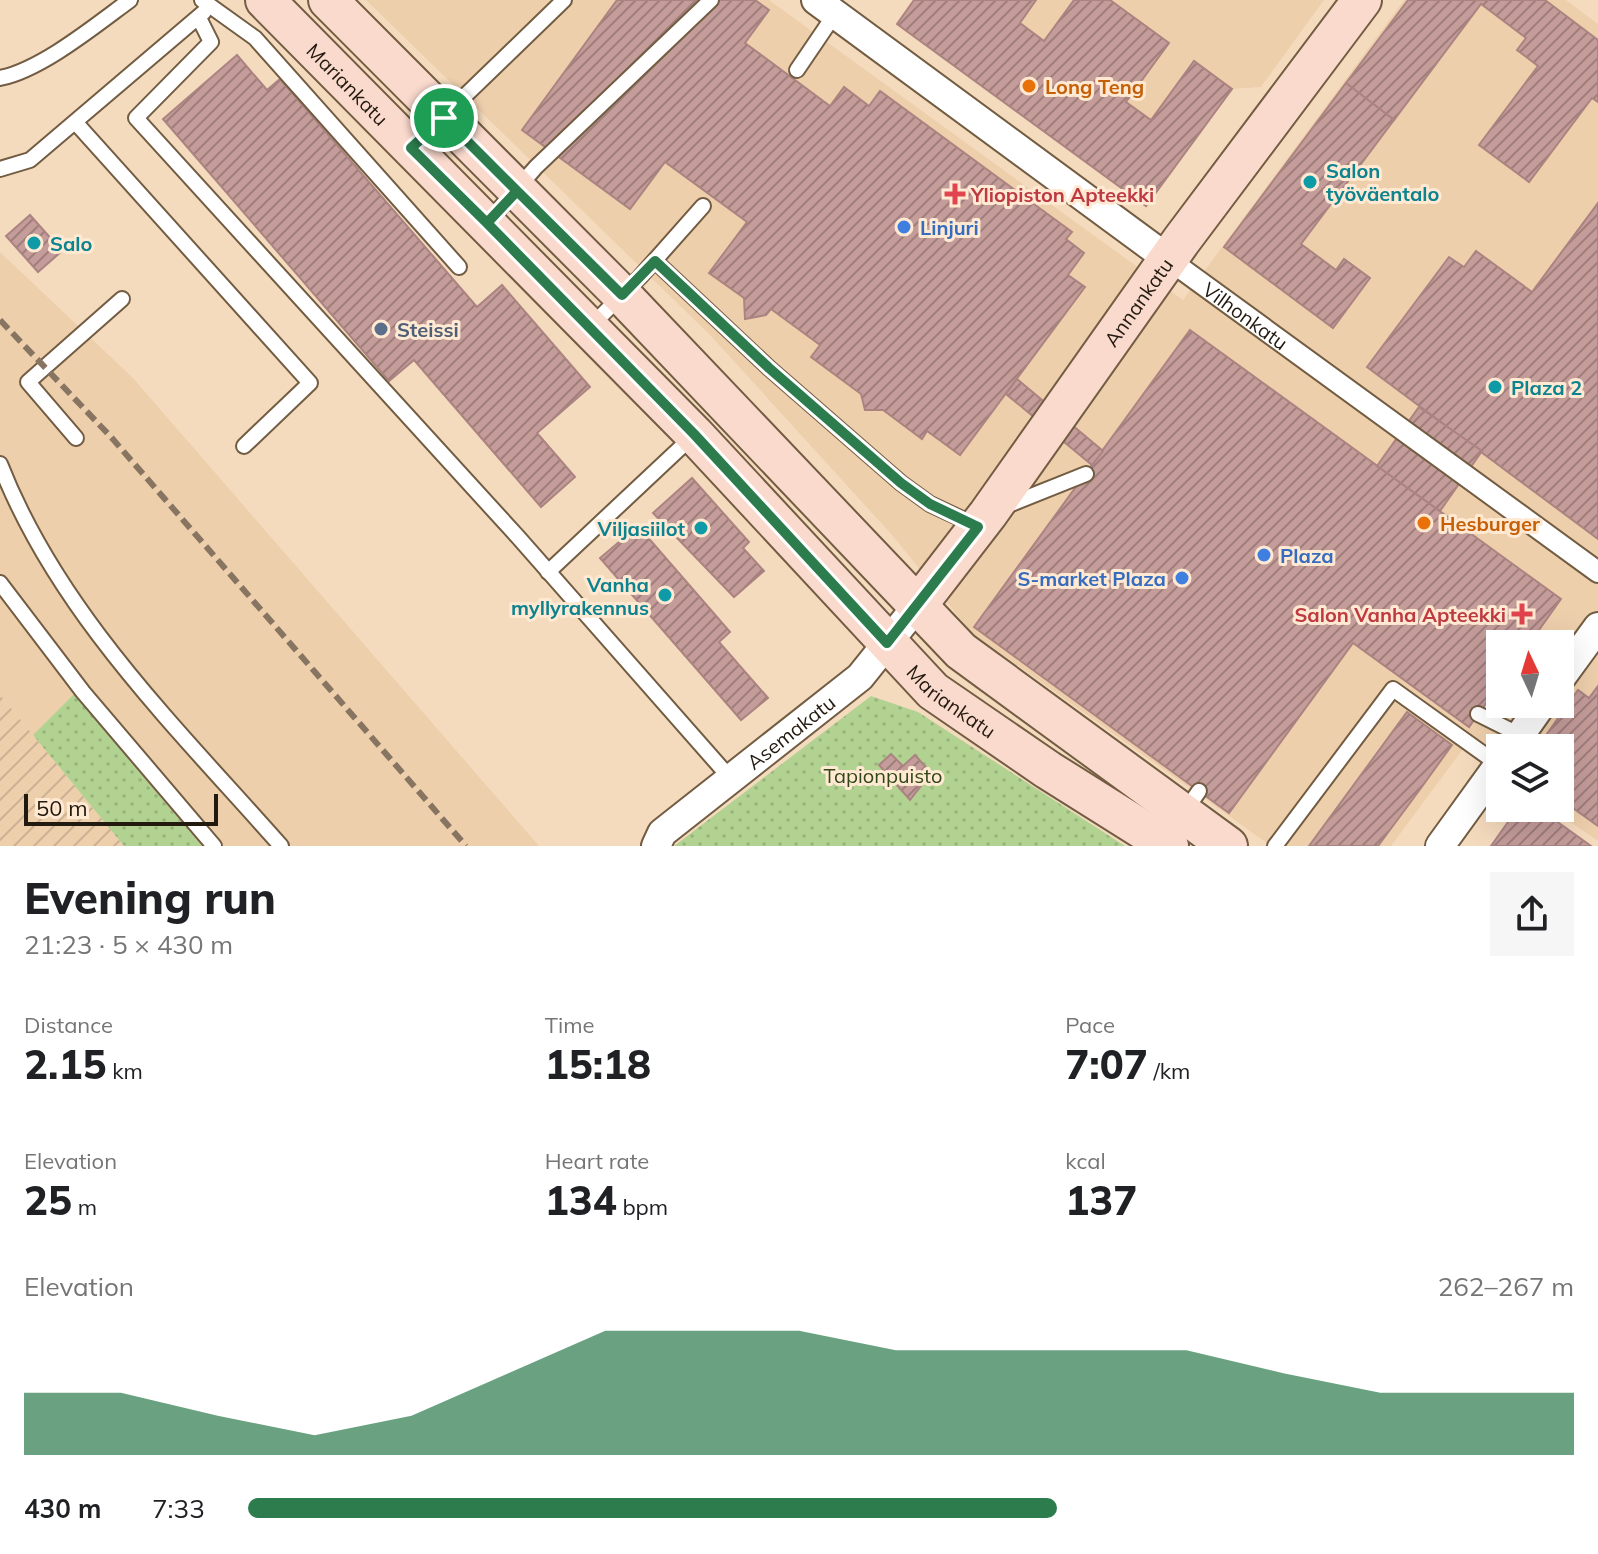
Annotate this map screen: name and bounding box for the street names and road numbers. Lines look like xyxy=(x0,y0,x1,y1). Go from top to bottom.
street label: Mariankatu xyxy=(302,38,394,130)
street label: Annankatu xyxy=(1098,253,1178,351)
street label: Vilhonkatu xyxy=(1198,276,1293,355)
street label: Mariankatu xyxy=(902,659,1001,743)
street label: Asemakatu xyxy=(741,689,840,774)

